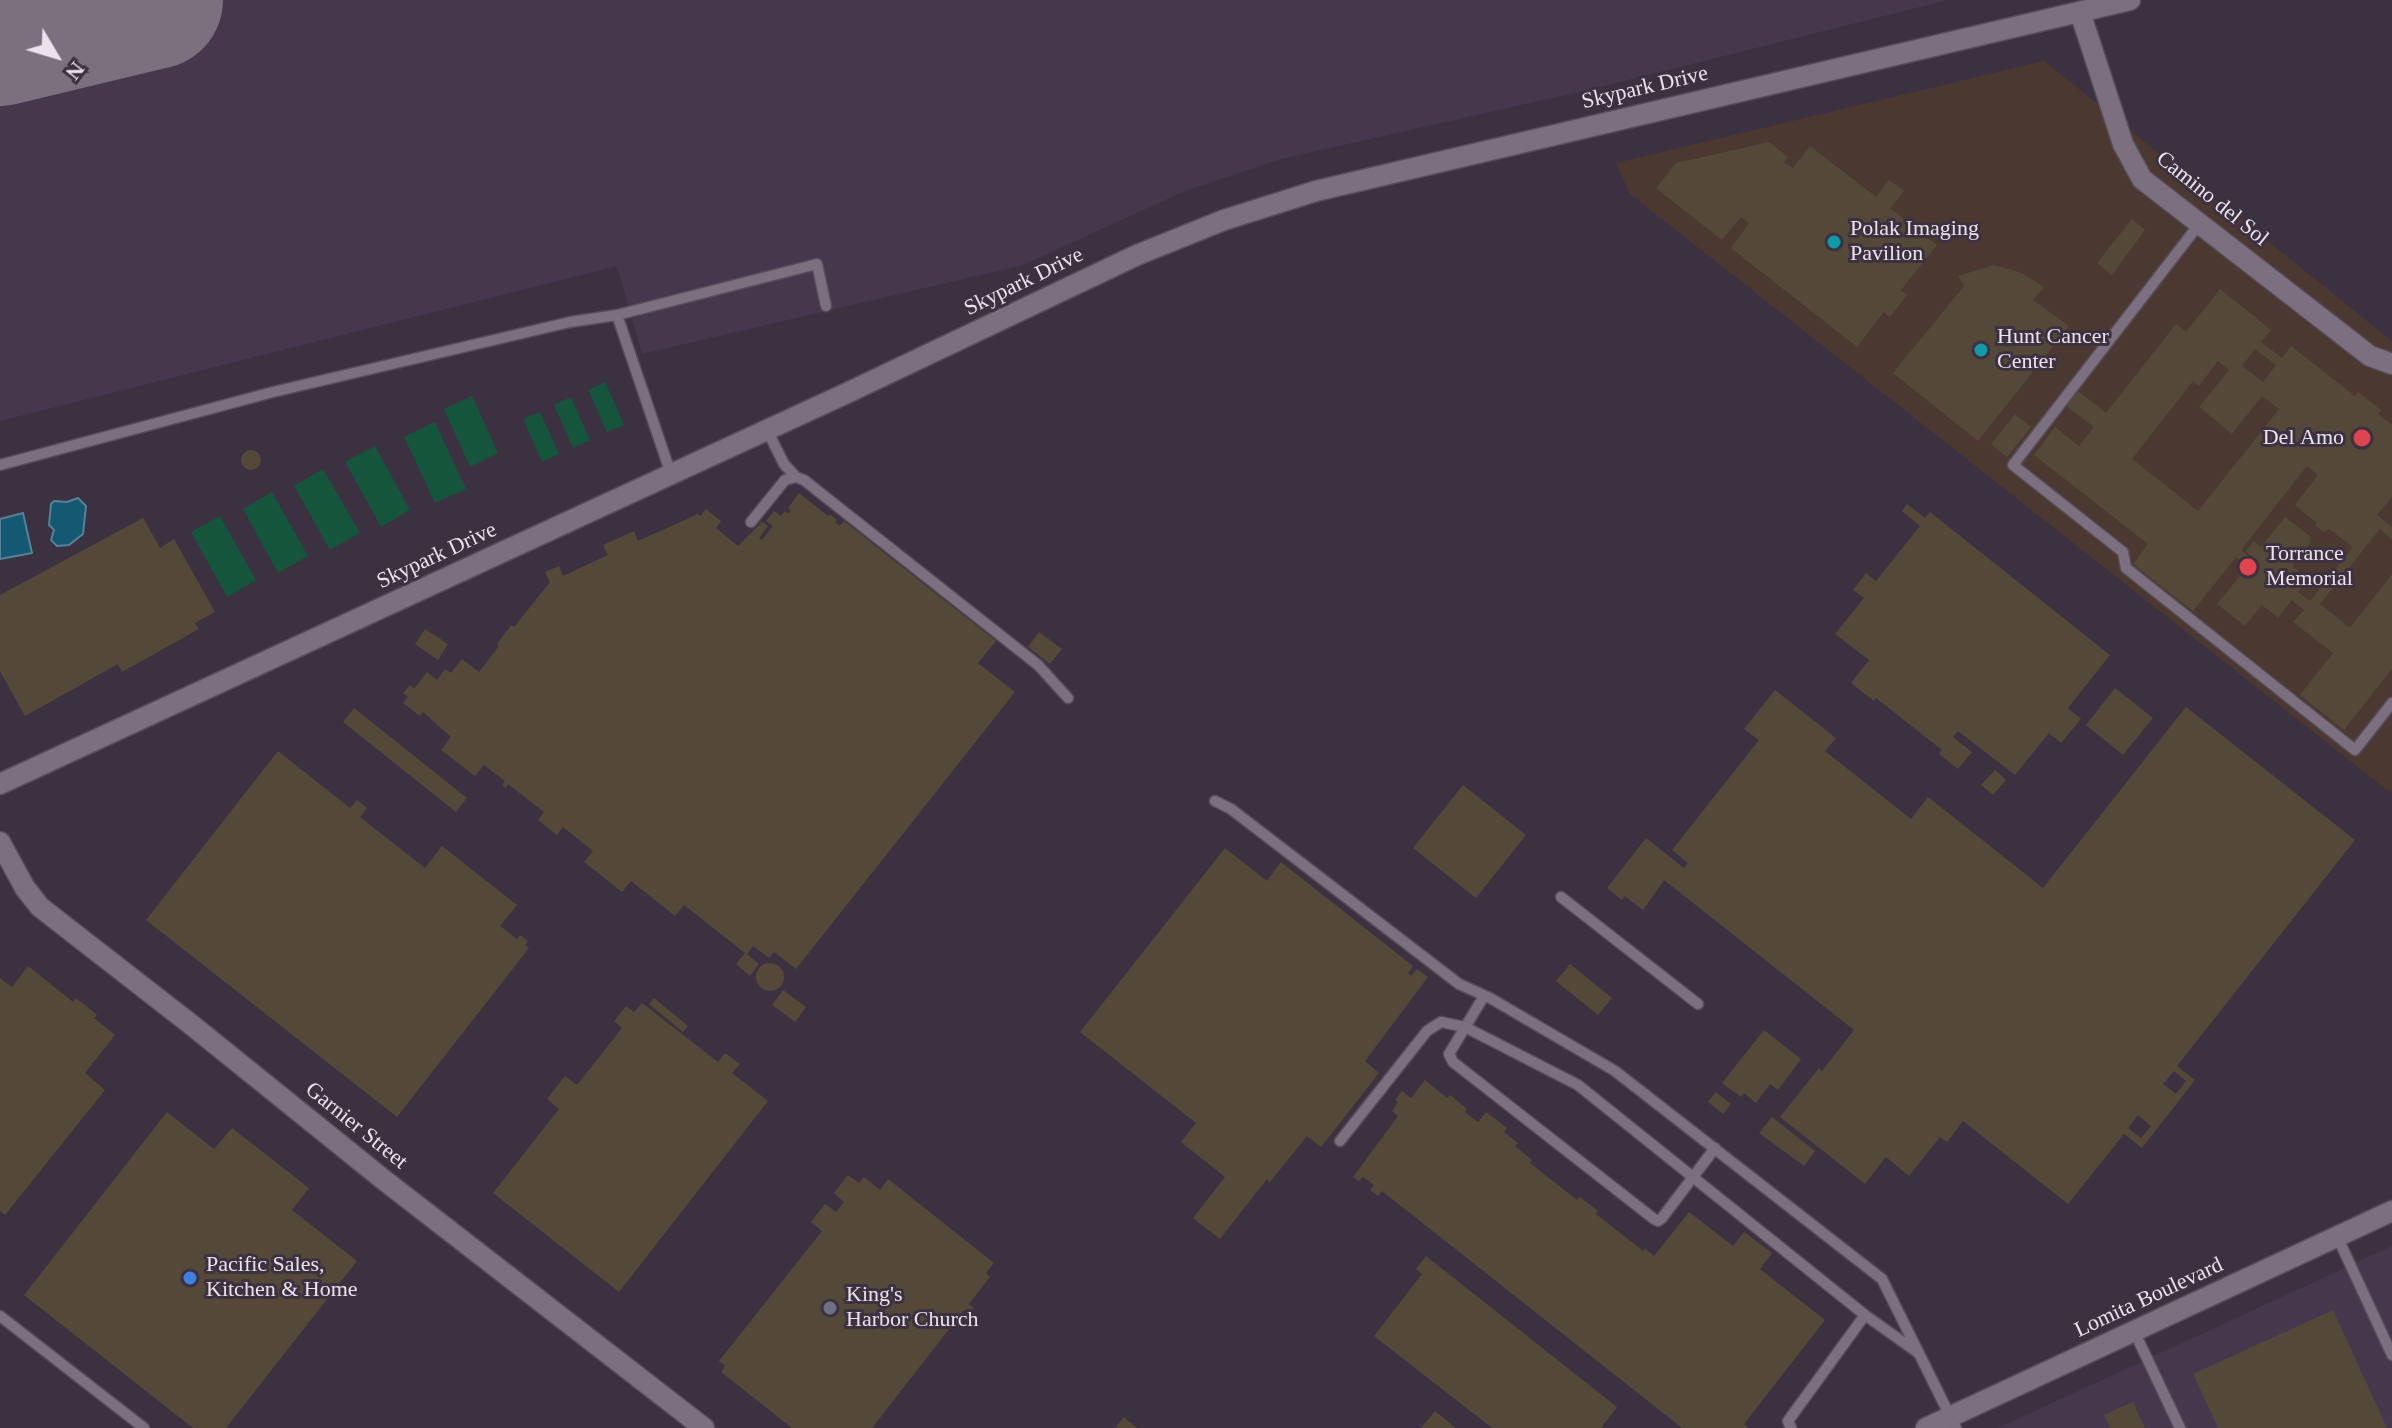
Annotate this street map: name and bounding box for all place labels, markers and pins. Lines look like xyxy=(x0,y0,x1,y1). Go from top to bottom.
place label: Polak Imaging Pavilion xyxy=(1850,216,1979,268)
marker: Polak Imaging Pavilion xyxy=(1825,233,1843,251)
place label: Hunt Cancer Center xyxy=(1997,324,2109,376)
marker: Hunt Cancer Center xyxy=(1972,341,1990,359)
place label: Del Amo xyxy=(2263,425,2344,451)
marker: Del Amo xyxy=(2351,427,2373,449)
place label: Torrance Memorial xyxy=(2266,541,2353,592)
marker: Torrance Memorial xyxy=(2237,556,2259,578)
place label: Pacific Sales, Kitchen & Home xyxy=(206,1252,358,1304)
marker: Pacific Sales, Kitchen & Home xyxy=(181,1269,199,1287)
place label: King's Harbor Church xyxy=(846,1282,979,1334)
marker: King's Harbor Church xyxy=(821,1299,839,1317)

